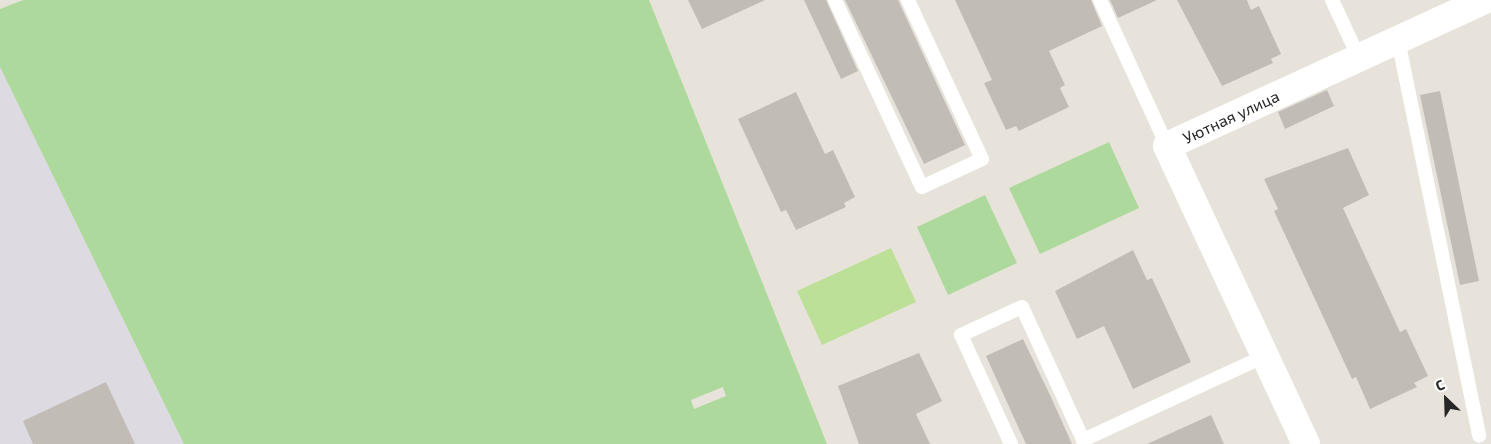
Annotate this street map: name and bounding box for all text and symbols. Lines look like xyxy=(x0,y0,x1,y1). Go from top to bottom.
street label: Уютная улица xyxy=(1180,86,1282,148)
north arrow xyxy=(1421,374,1471,424)
text: С xyxy=(1432,375,1447,394)

